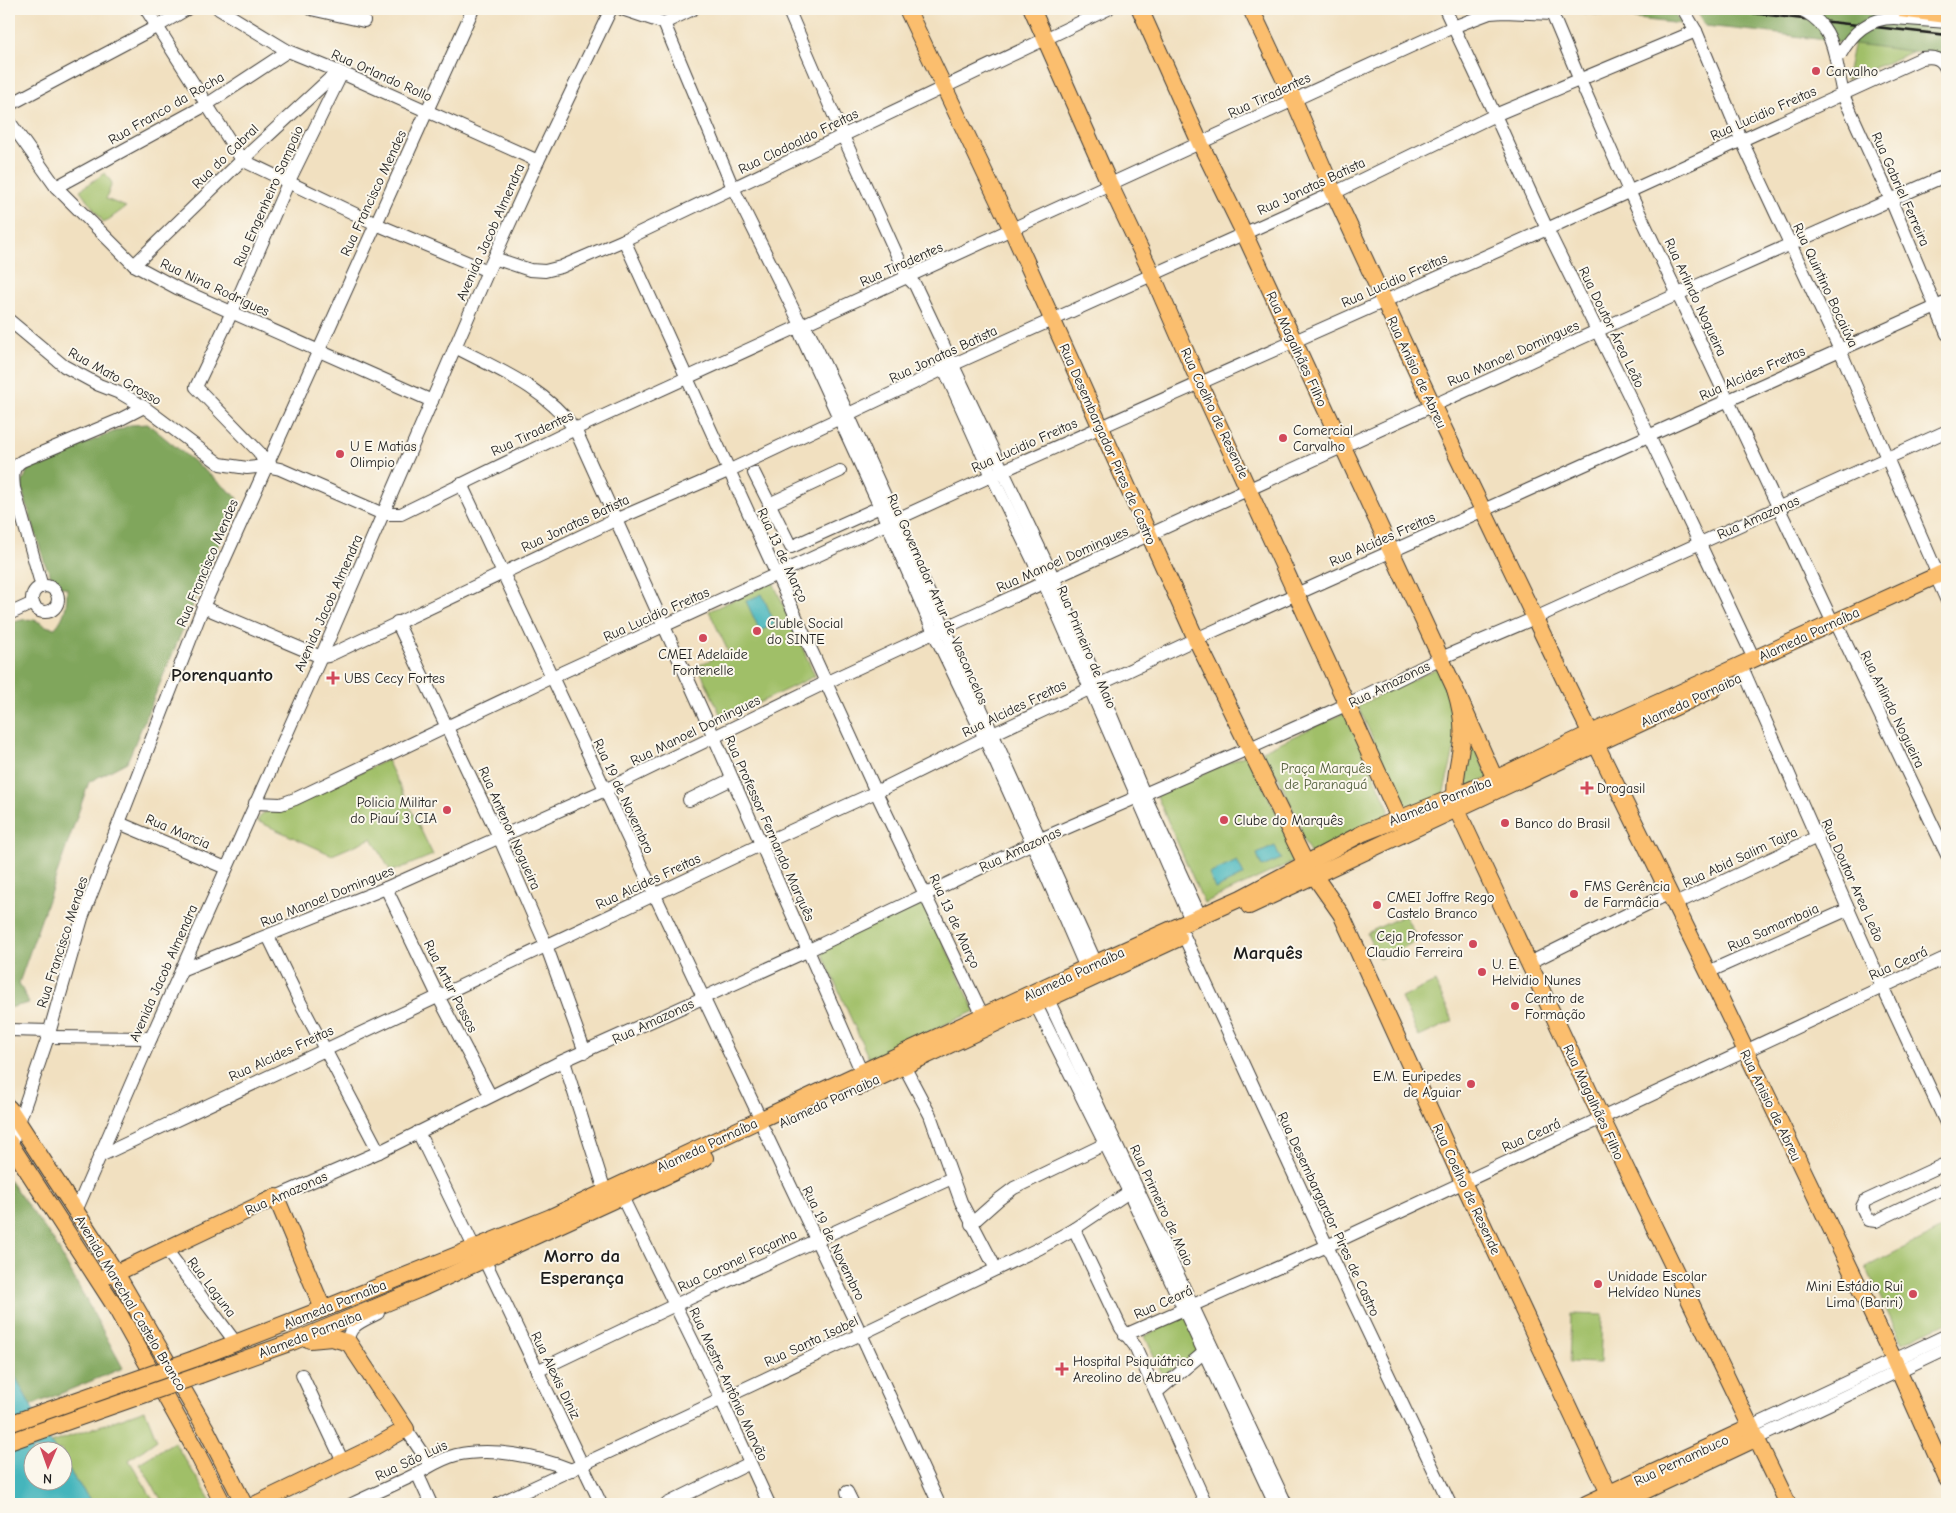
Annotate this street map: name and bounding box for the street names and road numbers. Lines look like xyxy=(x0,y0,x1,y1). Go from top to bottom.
street label: Rua Orlando Rollo xyxy=(329,46,435,105)
street label: Rua Franco da Rocha xyxy=(105,68,227,149)
street label: Rua Tiradentes xyxy=(1225,69,1313,122)
street label: Rua Lucidio Freitas xyxy=(1708,82,1819,144)
street label: Rua Clodoaldo Freitas xyxy=(735,105,861,178)
street label: Rua do Cabral xyxy=(189,120,262,192)
street label: Rua Engenheiro Sampaio xyxy=(230,123,307,269)
street label: Rua Francisco Mendes xyxy=(337,127,410,259)
street label: Rua Gabriel Ferreira xyxy=(1868,129,1933,249)
street label: Rua Jonatas Batista xyxy=(1254,154,1368,219)
street label: Avenida Jacob Almendra xyxy=(453,161,528,303)
street label: Rua Quintino Bocaiúva xyxy=(1789,220,1862,350)
street label: Rua Arlindo Nogueira xyxy=(1661,235,1730,359)
street label: Rua Tiradentes xyxy=(857,239,945,290)
street label: Rua Lucidio Freitas xyxy=(1339,249,1450,311)
street label: Rua Nina Rodrigues xyxy=(157,255,272,320)
street label: Rua Doutor Área Leão xyxy=(1575,264,1648,391)
street label: Rua Magalhães Filho xyxy=(1262,289,1331,410)
street label: Rua Anísio de Abreu xyxy=(1383,313,1450,431)
street label: Rua Manoel Domingues xyxy=(1445,317,1582,390)
street label: Rua Jonatas Batista xyxy=(886,322,1000,387)
street label: Rua Desembargador Pires de Castro xyxy=(1055,341,1160,547)
street label: Rua Alcides Freitas xyxy=(1697,343,1808,404)
street label: Rua Mato Grosso xyxy=(65,344,164,409)
street label: Rua Coelho de Resende xyxy=(1177,345,1252,481)
street label: Rua Tiradentes xyxy=(488,407,576,460)
street label: Rua Lucidio Freitas xyxy=(969,414,1080,476)
street label: Rua Jonatas Batista xyxy=(518,491,632,556)
street label: Rua Governador Artur de Vasconcelos xyxy=(883,491,992,707)
street label: Rua Amazonas xyxy=(1714,492,1802,543)
street label: Rua Francisco Mendes xyxy=(173,497,242,630)
street label: Rua 13 de Março xyxy=(753,505,812,605)
street label: Rua Alcides Freitas xyxy=(1327,509,1438,570)
street label: Rua Manoel Domingues xyxy=(994,523,1131,596)
street label: Avenida Jacob Almendra xyxy=(291,532,366,674)
street label: Rua Lucidio Freitas xyxy=(601,583,712,645)
street label: Rua Primeiro de Maio xyxy=(1053,583,1120,711)
street label: Alameda Parnaíba xyxy=(1756,604,1862,665)
street label: Rua Arlindo Nogueira xyxy=(1857,648,1928,771)
street label: Rua Amazonas xyxy=(1346,657,1433,711)
street label: Alameda Parnaiba xyxy=(1638,670,1744,731)
street label: Rua Alcides Freitas xyxy=(959,676,1069,741)
street label: Rua Manoel Domingues xyxy=(628,692,763,769)
street label: Rua Professor Fernando Marquês xyxy=(721,733,818,924)
street label: Rua 19 de Novembro xyxy=(589,736,658,856)
street label: Rua Antenor Nogueira xyxy=(475,764,544,892)
street label: Alameda Parnaíba xyxy=(1386,773,1494,830)
street label: Rua Marcia xyxy=(143,810,213,853)
street label: Rua Doutor Area Leão xyxy=(1818,816,1887,944)
street label: Rua Amazonas xyxy=(977,823,1064,876)
street label: Rua Abid Salim Tajra xyxy=(1680,823,1800,892)
street label: Rua Alcides Freitas xyxy=(593,850,703,913)
street label: Rua Manoel Domingues xyxy=(258,862,397,931)
street label: Rua 13 de Março xyxy=(925,871,984,971)
street label: Rua Francisco Mendes xyxy=(33,874,92,1010)
street label: Rua Samambaia xyxy=(1725,900,1821,955)
street label: Avenida Jacob Almendra xyxy=(126,902,201,1044)
street label: Rua Artur Passos xyxy=(420,937,481,1036)
street label: Rua Ceará xyxy=(1866,943,1930,984)
street label: Alameda Parnaíba xyxy=(1021,944,1127,1005)
street label: Rua Amazonas xyxy=(610,995,697,1048)
street label: Rua Alcides Freitas xyxy=(226,1022,336,1085)
street label: Rua Magalhães Filho xyxy=(1559,1042,1628,1163)
street label: Rua Anisio de Abreu xyxy=(1736,1047,1805,1164)
street label: Alameda Parnaiba xyxy=(776,1071,882,1132)
street label: Rua Desembargardor Pires de Castro xyxy=(1274,1109,1383,1319)
street label: Alameda Parnaíba xyxy=(654,1115,760,1176)
street label: Rua Ceará xyxy=(1499,1115,1563,1156)
street label: Rua Coelho de Resende xyxy=(1429,1121,1504,1257)
street label: Rua Primeiro de Maio xyxy=(1126,1142,1197,1269)
street label: Rua Amazonas xyxy=(242,1168,330,1219)
street label: Rua 19 de Novembro xyxy=(799,1183,869,1303)
street label: Avenida Marechal Castelo Branco xyxy=(71,1212,190,1394)
street label: Rua Coronel Façanha xyxy=(675,1225,800,1296)
street label: Rua Laguna xyxy=(183,1254,240,1321)
street label: Alameda Parnaíba xyxy=(281,1276,389,1333)
street label: Rua Ceará xyxy=(1131,1282,1195,1323)
street label: Rua Mestre Antônio Marvão xyxy=(685,1305,772,1464)
street label: Alameda Parnaiba xyxy=(256,1307,364,1362)
street label: Rua Santa Isabel xyxy=(762,1312,861,1371)
street label: Rua Alexis Diniz xyxy=(527,1329,584,1422)
street label: Rua Pernambuco xyxy=(1631,1431,1731,1490)
street label: Rua São Luis xyxy=(373,1436,450,1485)

